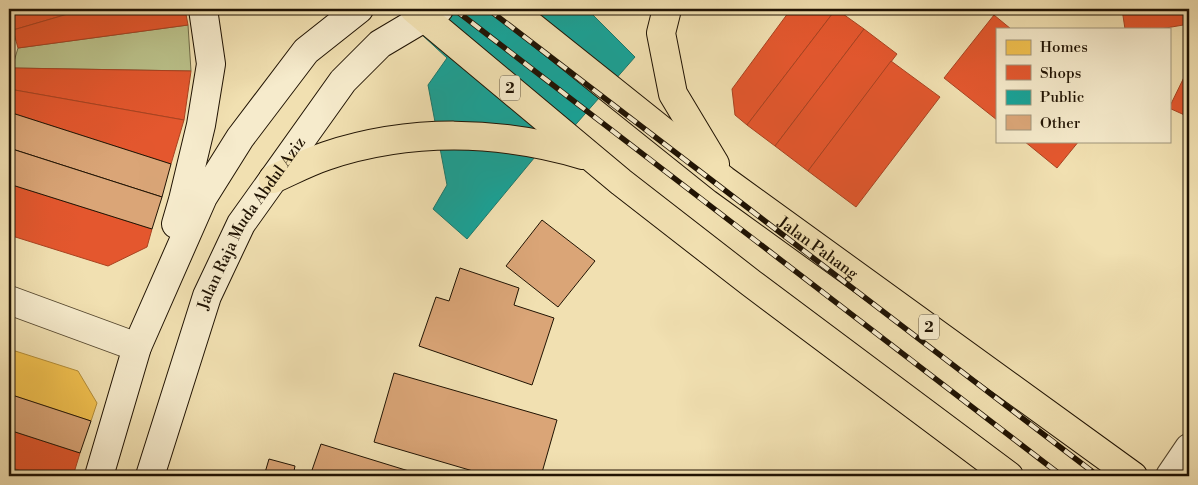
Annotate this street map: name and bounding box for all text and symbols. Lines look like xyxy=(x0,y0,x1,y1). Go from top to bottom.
legend xyxy=(996,28,1170,142)
text: Homes xyxy=(1040,38,1088,57)
text: Shops xyxy=(1040,64,1081,83)
road number: 2 xyxy=(500,76,520,100)
text: Public xyxy=(1040,88,1084,107)
text: Other xyxy=(1040,114,1081,133)
street label: Jalan Raja Muda Abdul Aziz xyxy=(193,133,310,313)
street label: Jalan Pahang xyxy=(773,212,863,284)
road number: 2 xyxy=(919,314,939,340)

